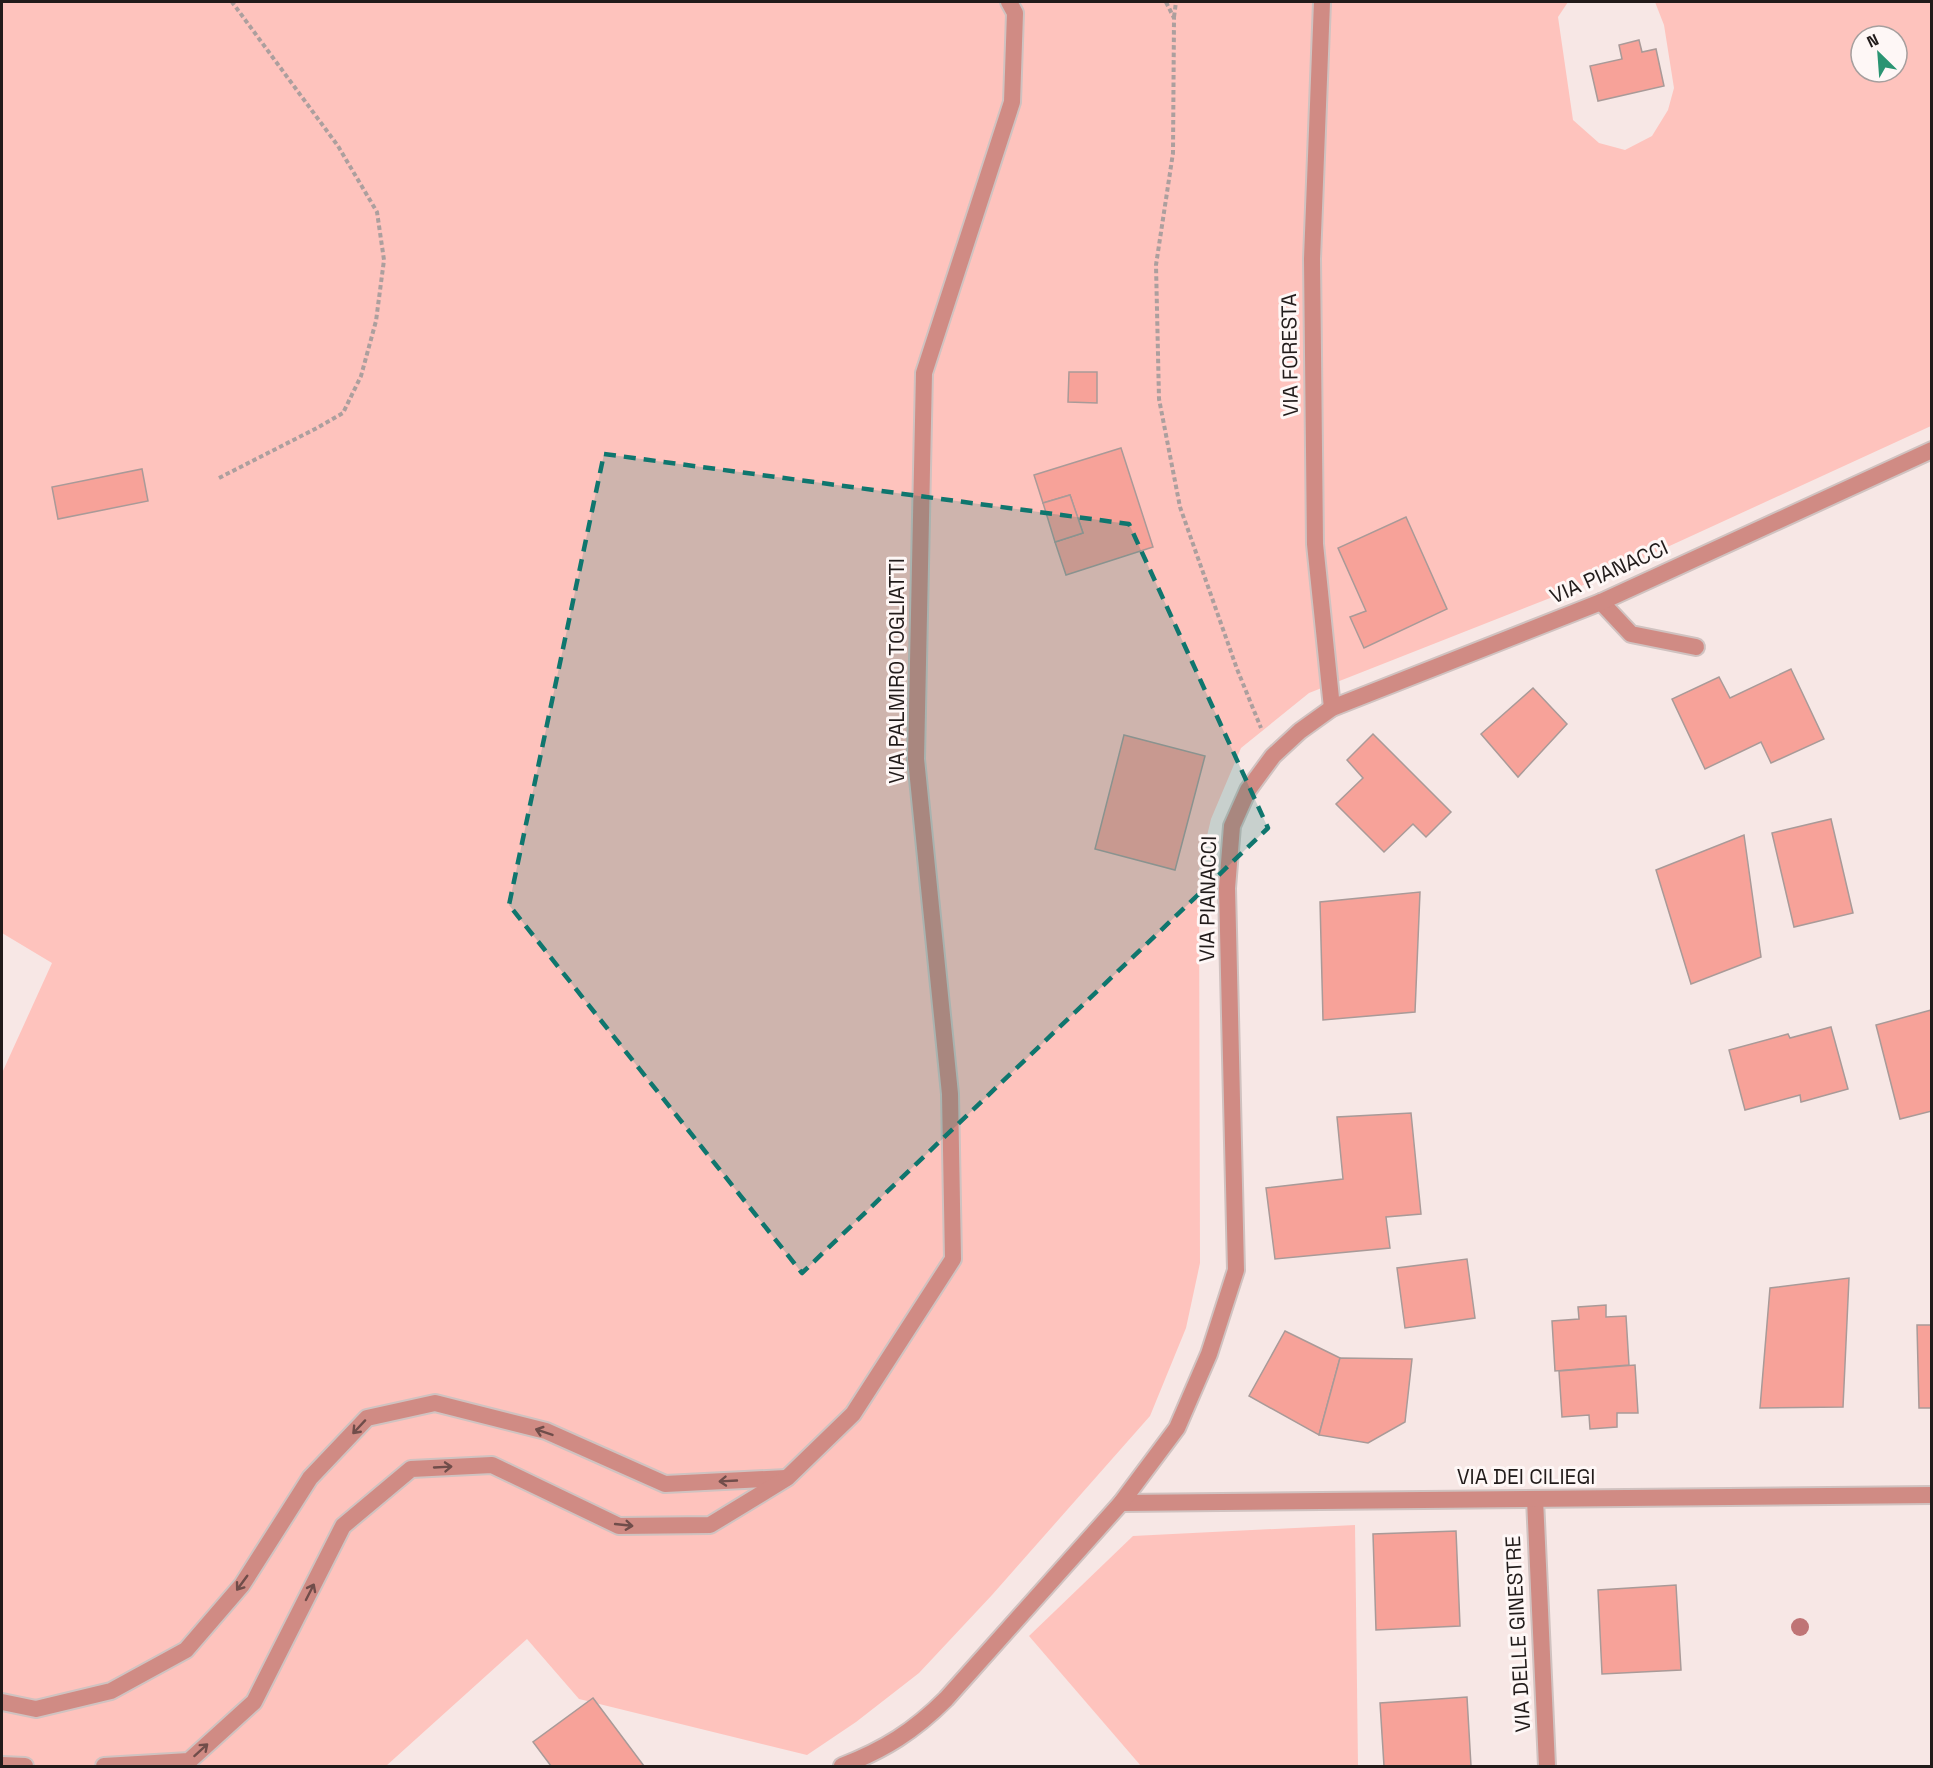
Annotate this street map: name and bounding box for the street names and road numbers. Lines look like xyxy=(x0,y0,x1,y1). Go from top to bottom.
street label: VIA FORESTA xyxy=(1275,293,1304,417)
street label: VIA PIANACCI xyxy=(1546,533,1672,610)
street label: VIA PALMIRO TOGLIATTI xyxy=(883,558,910,784)
street label: VIA PIANACCI xyxy=(1193,836,1222,962)
street label: VIA DEI CILIEGI xyxy=(1457,1463,1595,1490)
street label: VIA DELLE GINESTRE xyxy=(1499,1535,1536,1733)

